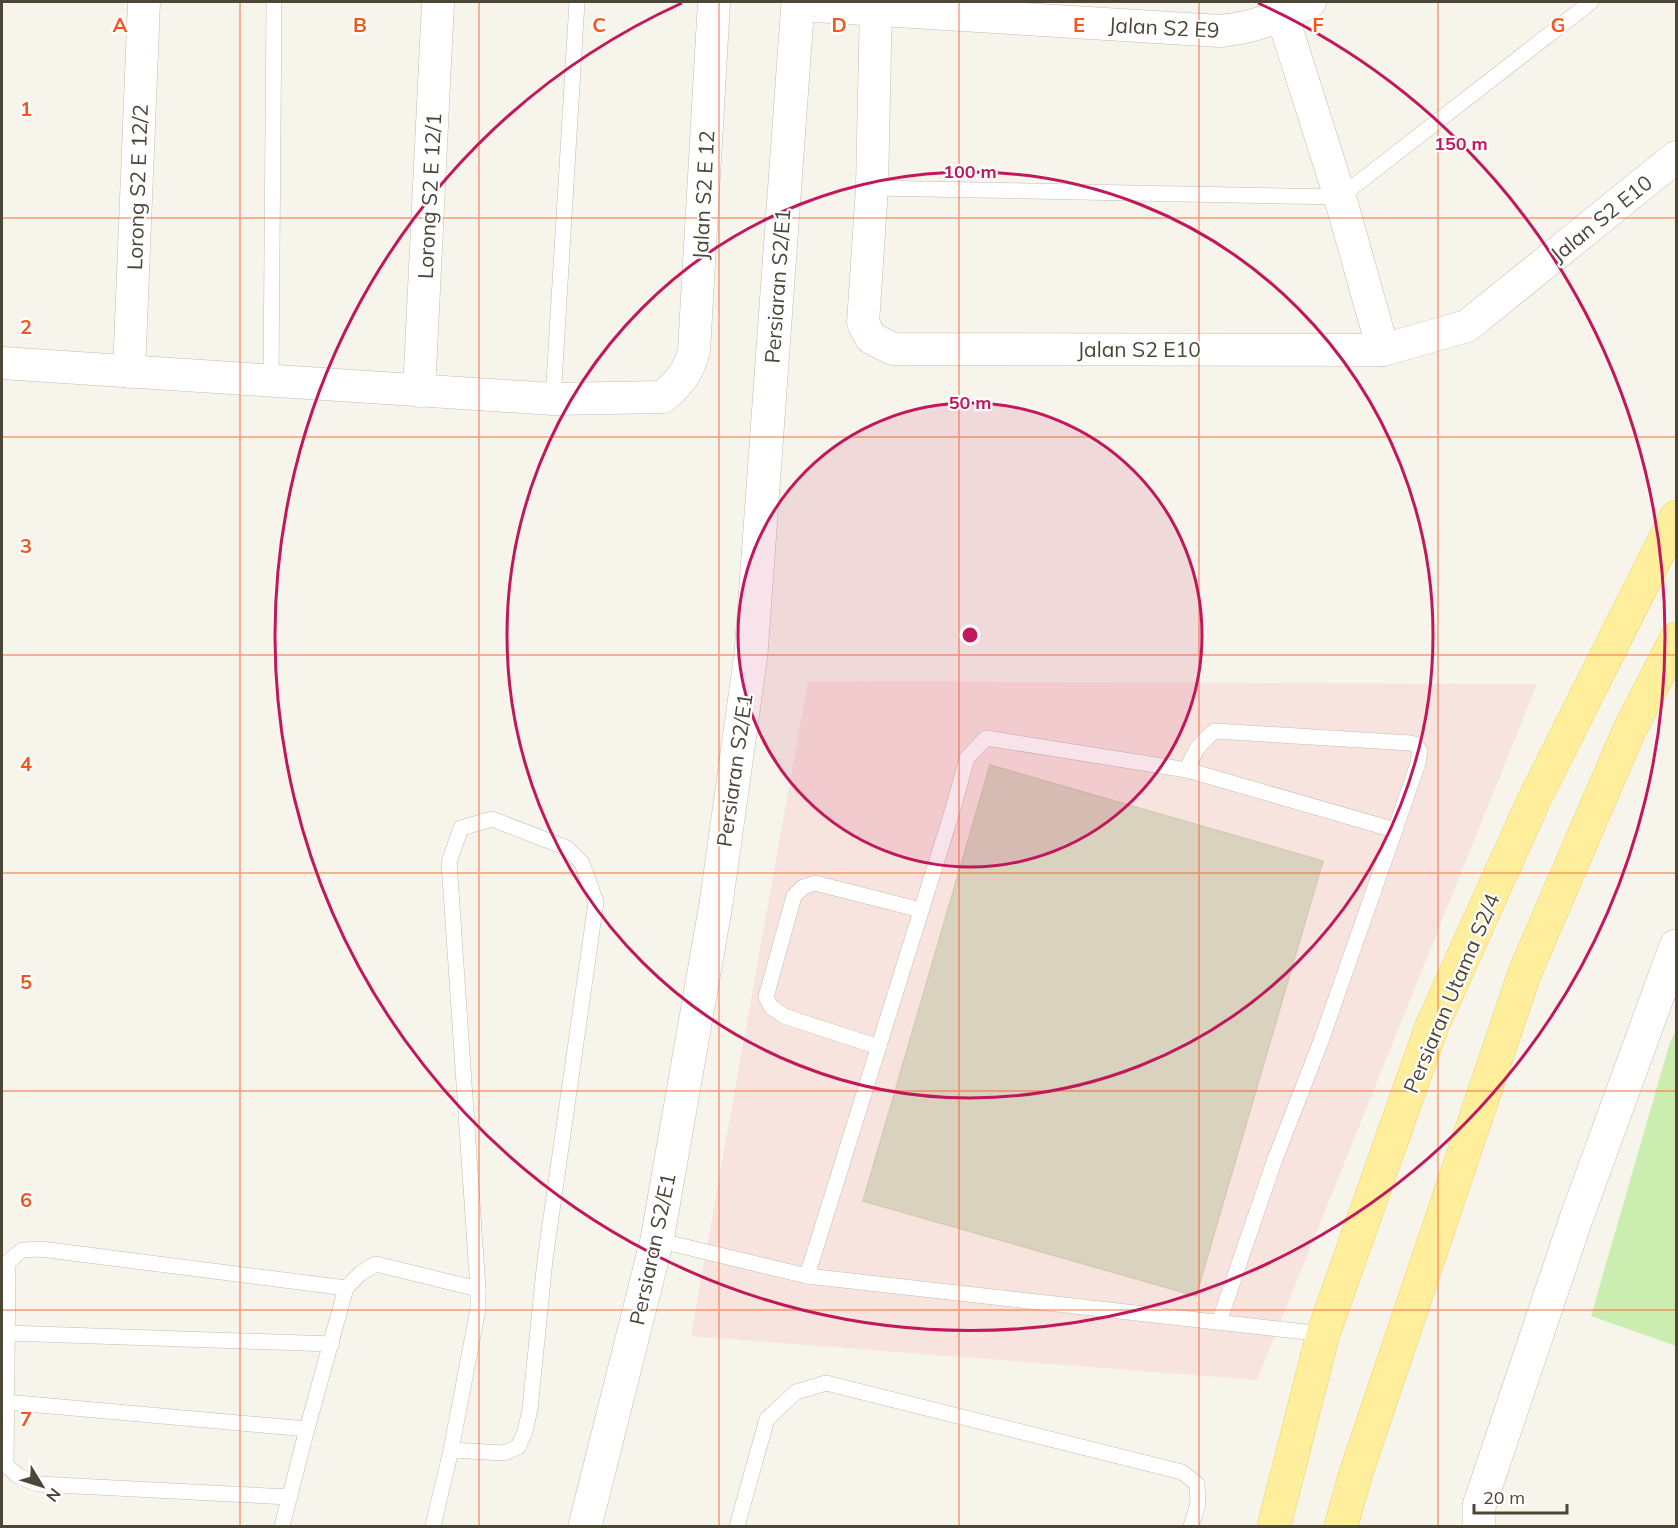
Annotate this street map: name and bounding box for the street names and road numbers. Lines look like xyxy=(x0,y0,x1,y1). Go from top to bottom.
street label: Jalan S2 E9 xyxy=(1108,11,1220,43)
street label: Lorong S2 E 12/2 xyxy=(121,104,153,270)
street label: Lorong S2 E 12/1 xyxy=(412,112,446,280)
street label: Jalan S2 E 12 xyxy=(687,130,719,260)
street label: Jalan S2 E10 xyxy=(1545,169,1657,267)
street label: Persiaran S2/E1 xyxy=(759,208,795,364)
street label: Jalan S2 E10 xyxy=(1077,336,1201,362)
street label: Persiaran S2/E1 xyxy=(710,692,758,848)
street label: Persiaran Utama S2/4 xyxy=(1397,889,1505,1097)
street label: Persiaran S2/E1 xyxy=(623,1171,681,1327)

